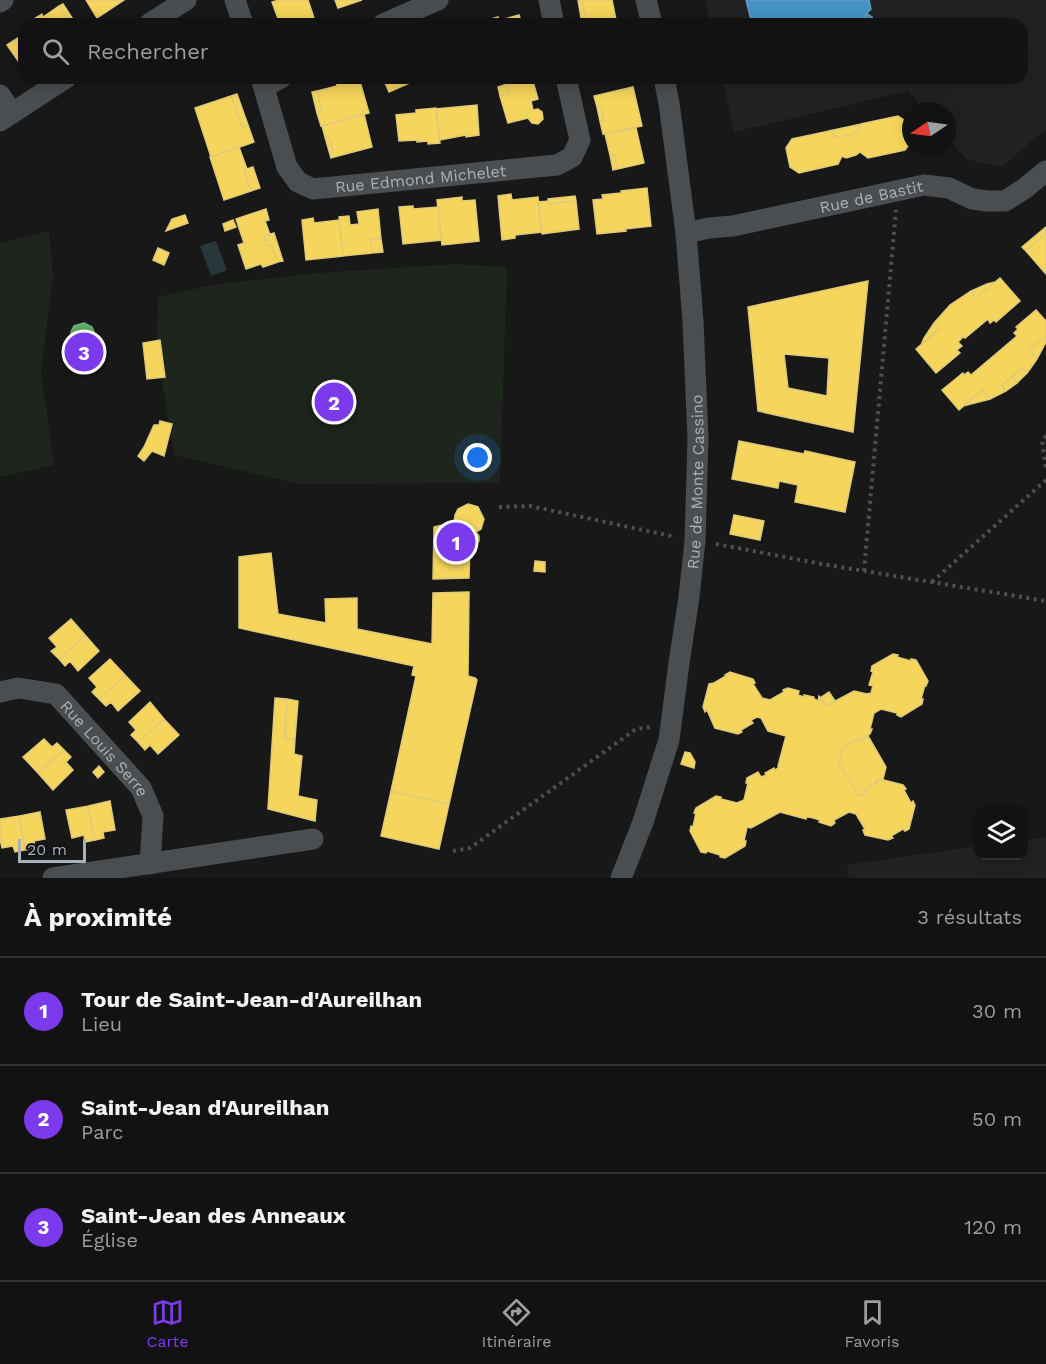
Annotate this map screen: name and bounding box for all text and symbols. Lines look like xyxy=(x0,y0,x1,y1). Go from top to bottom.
search box xyxy=(18,18,1028,84)
icon: search xyxy=(39,35,72,68)
text: Rechercher xyxy=(87,39,209,64)
north arrow xyxy=(902,102,956,156)
street label: Rue Edmond Michelet xyxy=(334,161,507,196)
street label: Rue de Bastit xyxy=(818,176,925,217)
pin: 3 xyxy=(64,330,104,374)
pin: 2 xyxy=(314,380,354,424)
street label: Rue de Monte Cassino xyxy=(683,394,708,570)
your location xyxy=(463,443,492,472)
pin: 1 xyxy=(436,520,476,564)
street label: Rue Louis Serre xyxy=(57,696,153,799)
map controls xyxy=(974,806,1028,860)
button: layers xyxy=(974,806,1028,860)
scale bar xyxy=(18,836,86,864)
text: 20 m xyxy=(27,840,67,859)
text: À proximité xyxy=(24,902,172,932)
text: 3 résultats xyxy=(917,905,1022,929)
text: Tour de Saint-Jean-d'Aureilhan xyxy=(81,987,422,1012)
text: 1 xyxy=(39,999,48,1023)
text: 30 m xyxy=(972,999,1022,1023)
text: Lieu xyxy=(81,1012,122,1036)
text: Saint-Jean d'Aureilhan xyxy=(81,1095,329,1120)
text: 2 xyxy=(38,1107,49,1131)
text: 50 m xyxy=(972,1107,1022,1131)
text: Parc xyxy=(81,1120,124,1144)
text: Saint-Jean des Anneaux xyxy=(81,1203,346,1228)
text: 3 xyxy=(38,1215,49,1239)
text: 120 m xyxy=(964,1215,1022,1239)
text: Église xyxy=(81,1228,138,1252)
tab: Carte xyxy=(147,1296,189,1351)
tab: Itinéraire xyxy=(482,1296,552,1351)
tab: Favoris xyxy=(845,1296,899,1351)

